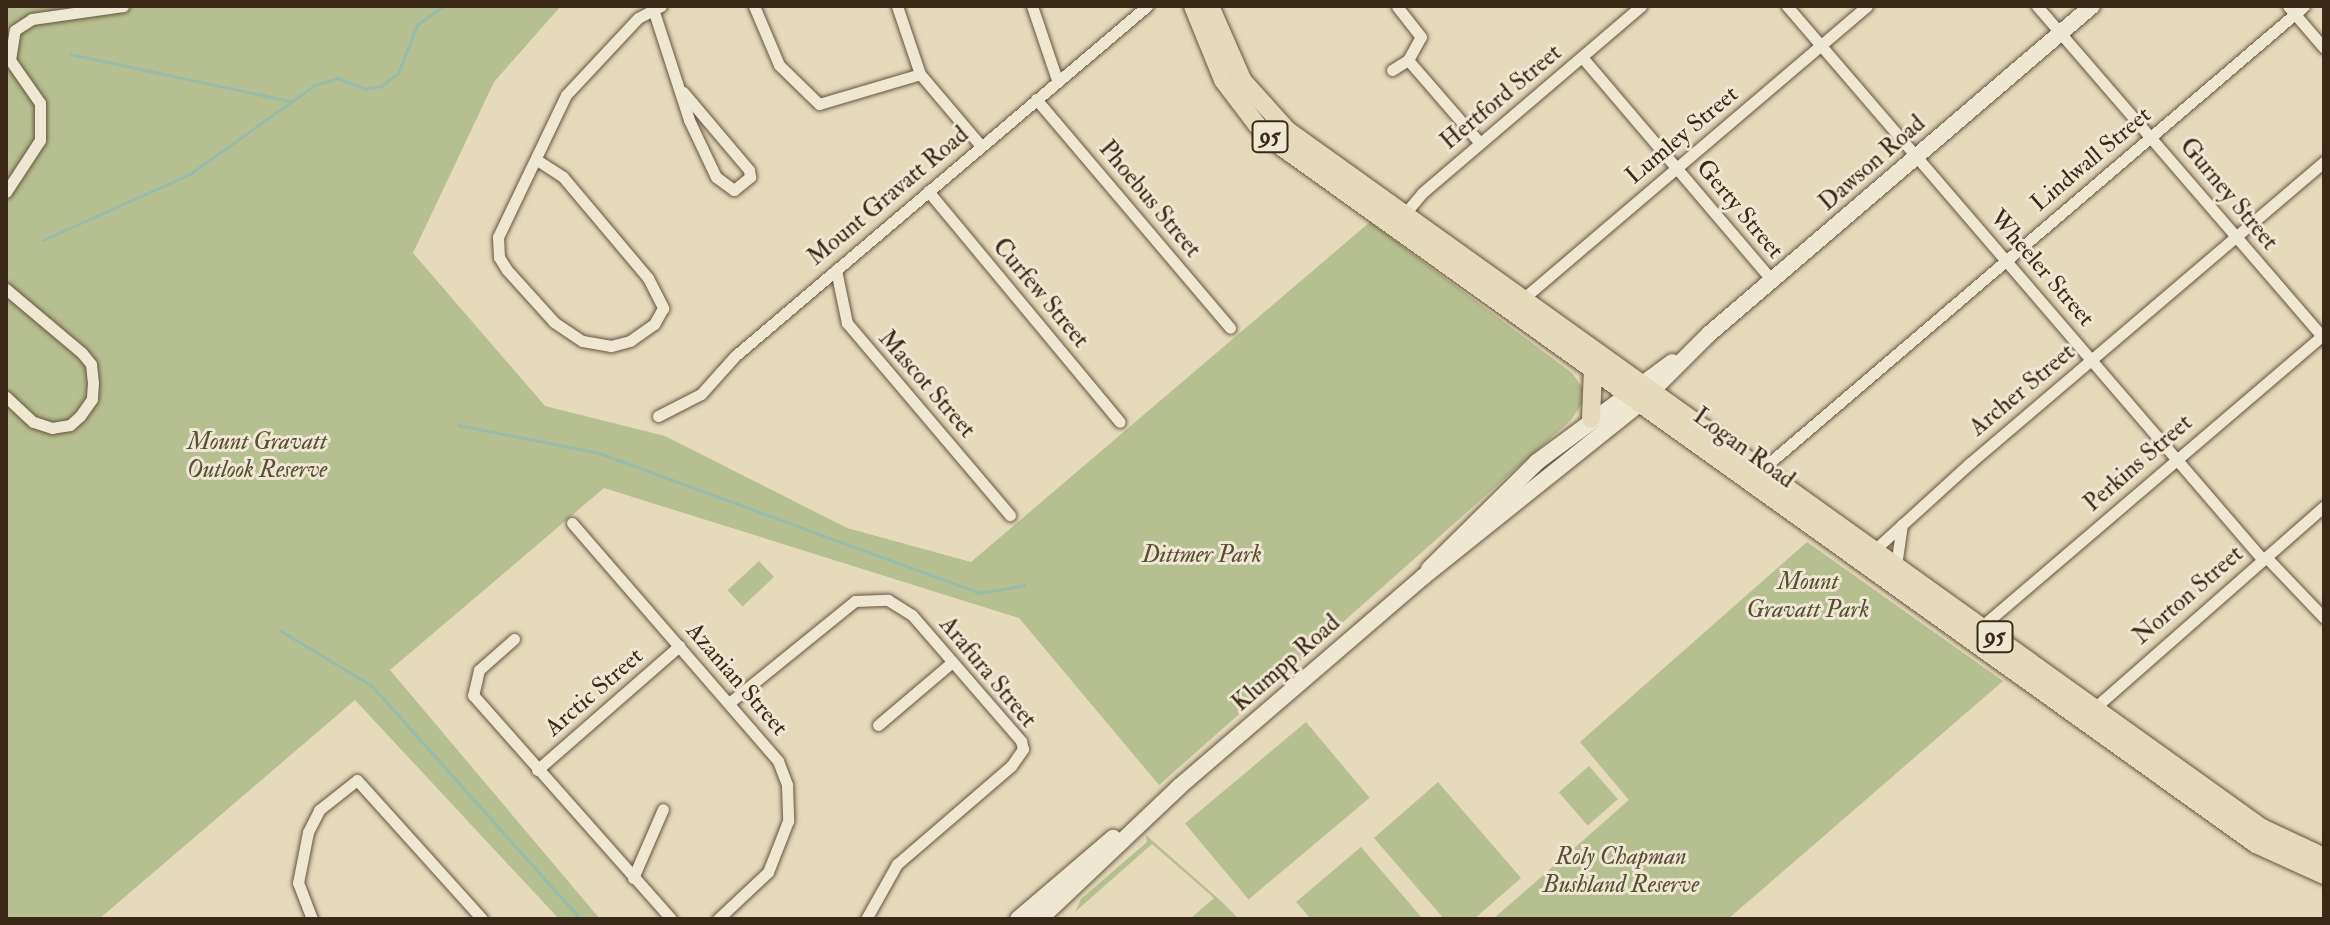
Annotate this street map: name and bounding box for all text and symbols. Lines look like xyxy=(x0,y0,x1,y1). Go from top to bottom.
street label: Hertford Street xyxy=(1435,38,1567,156)
street label: Lumley Street xyxy=(1620,80,1744,190)
street label: Lindwall Street xyxy=(2025,101,2157,217)
street label: Dawson Road xyxy=(1813,109,1931,217)
road number: 95 xyxy=(1250,119,1290,155)
street label: Mount Gravatt Road xyxy=(802,120,974,272)
street label: Gurney Street xyxy=(2174,132,2284,256)
street label: Phoebus Street xyxy=(1093,135,1207,263)
street label: Gerty Street xyxy=(1690,154,1790,264)
street label: Wheeler Street xyxy=(1983,204,2101,332)
street label: Curfew Street xyxy=(987,232,1095,354)
street label: Mascot Street xyxy=(873,324,981,444)
street label: Archer Street xyxy=(1964,338,2080,442)
street label: Logan Road xyxy=(1688,402,1800,494)
street label: Perkins Street xyxy=(2078,408,2198,518)
park label: Mount Gravatt Outlook Reserve xyxy=(187,428,327,484)
street label: Norton Street xyxy=(2127,540,2249,650)
park label: Dittmer Park xyxy=(1142,541,1262,569)
park label: Mount Gravatt Park xyxy=(1747,568,1869,624)
street label: Klumpp Road xyxy=(1226,608,1346,718)
street label: Arafura Street xyxy=(933,611,1043,733)
street label: Azanian Street xyxy=(680,616,794,742)
road number: 95 xyxy=(1975,619,2015,655)
street label: Arctic Street xyxy=(539,642,649,742)
park label: Roly Chapman Bushland Reserve xyxy=(1543,843,1699,899)

